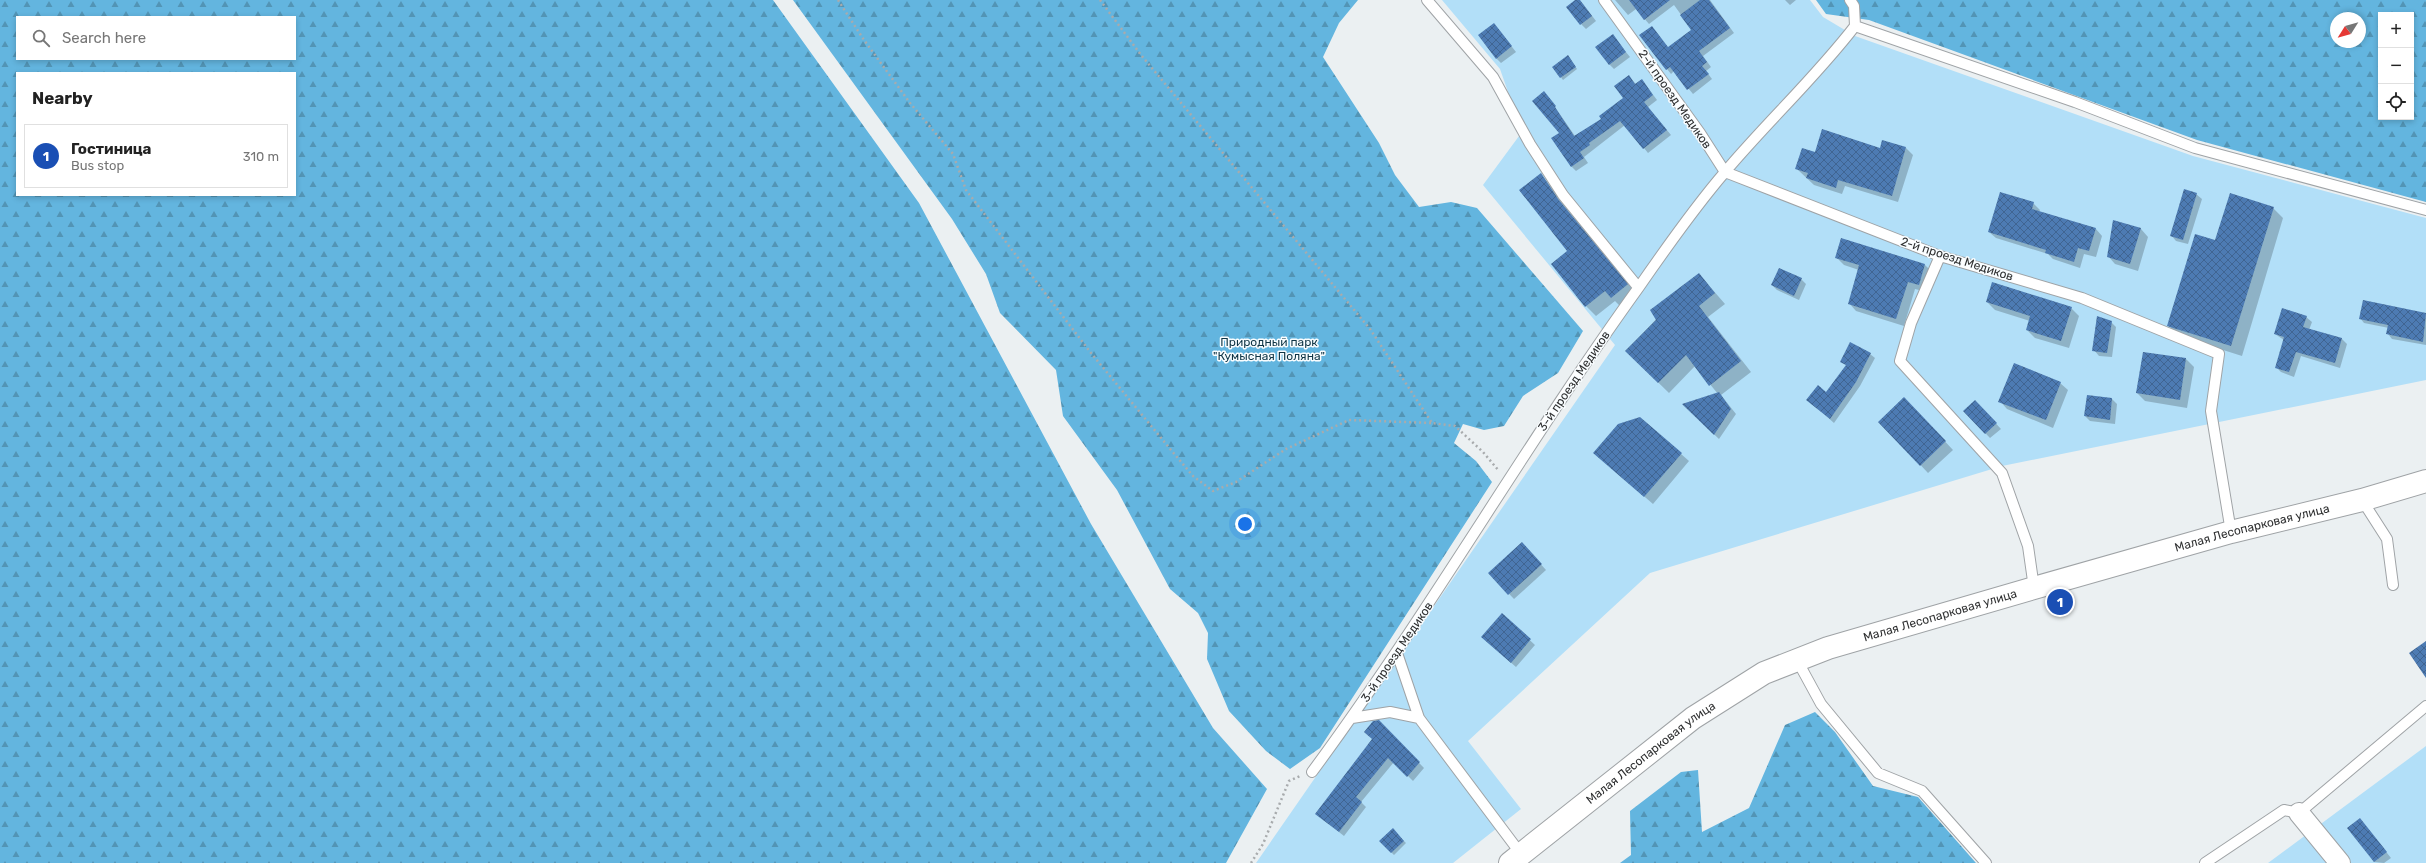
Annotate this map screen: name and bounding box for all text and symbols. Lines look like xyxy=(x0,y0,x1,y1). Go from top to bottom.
north arrow xyxy=(2330,12,2366,48)
map controls xyxy=(2378,12,2414,120)
button: + xyxy=(2378,12,2414,48)
search box xyxy=(16,16,296,60)
icon: search xyxy=(30,27,52,49)
text: Search here xyxy=(62,29,146,47)
street label: 2-й проезд Медиков xyxy=(1636,47,1715,151)
button: − xyxy=(2378,48,2414,84)
button: locate xyxy=(2378,84,2414,120)
text: Nearby xyxy=(32,88,93,108)
text: Гостиница xyxy=(71,140,151,158)
text: 1 xyxy=(43,149,49,164)
text: 310 m xyxy=(243,149,279,164)
text: Bus stop xyxy=(71,158,124,173)
street label: 2-й проезд Медиков xyxy=(1899,234,2015,284)
street label: 3-й проезд Медиков xyxy=(1535,328,1613,434)
park label: Природный парк "Кумысная Поляна" xyxy=(1213,335,1325,363)
street label: Малая Лесопарковая улица xyxy=(2173,501,2331,555)
your location xyxy=(1235,514,1255,534)
street label: Малая Лесопарковая улица xyxy=(1862,586,2019,644)
pin: 1 xyxy=(2047,587,2073,617)
street label: 3-й проезд Медиков xyxy=(1358,599,1436,705)
street label: Малая Лесопарковая улица xyxy=(1584,699,1718,807)

